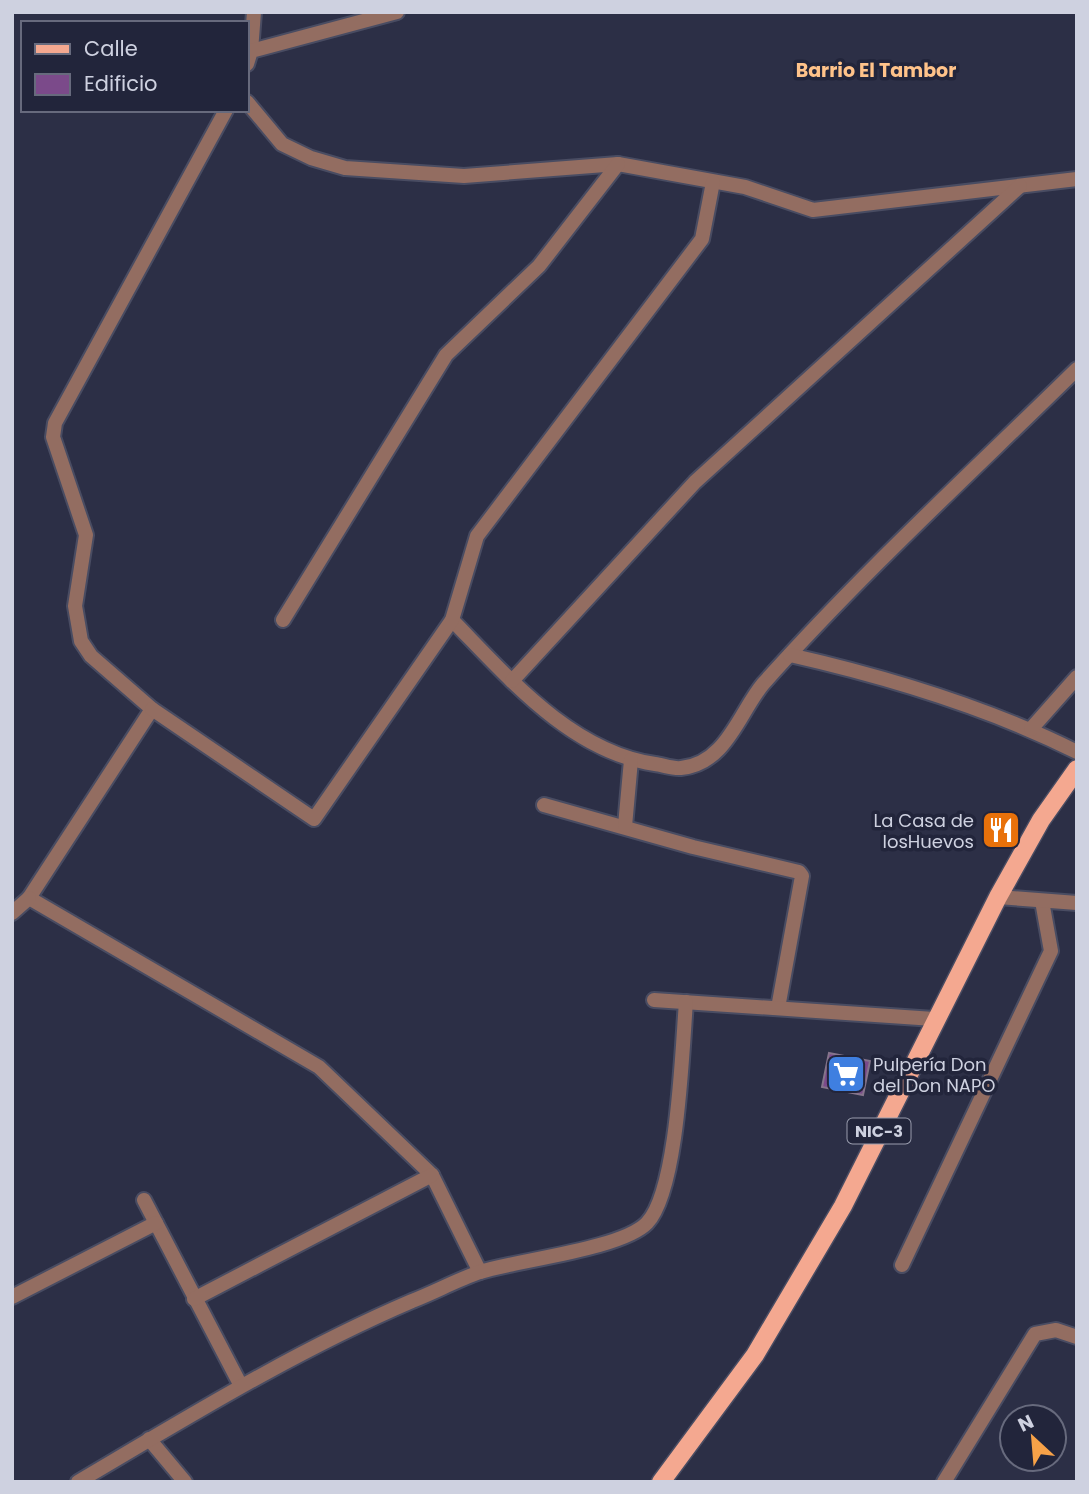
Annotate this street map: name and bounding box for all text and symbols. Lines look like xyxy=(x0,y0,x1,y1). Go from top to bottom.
legend xyxy=(21,21,248,112)
text: Calle xyxy=(84,34,138,63)
district label: Barrio El Tambor xyxy=(796,57,956,84)
text: Edificio xyxy=(84,69,158,98)
place label: La Casa de losHuevos xyxy=(873,808,974,854)
restaurant icon: La Casa de losHuevos xyxy=(980,809,1022,851)
place label: Pulpería Don del Don NAPO xyxy=(873,1052,996,1098)
supermarket icon: Pulpería Don del Don NAPO xyxy=(825,1053,867,1095)
road number: NIC-3 xyxy=(848,1119,910,1144)
north arrow xyxy=(998,1403,1068,1473)
text: N xyxy=(1013,1408,1038,1438)

